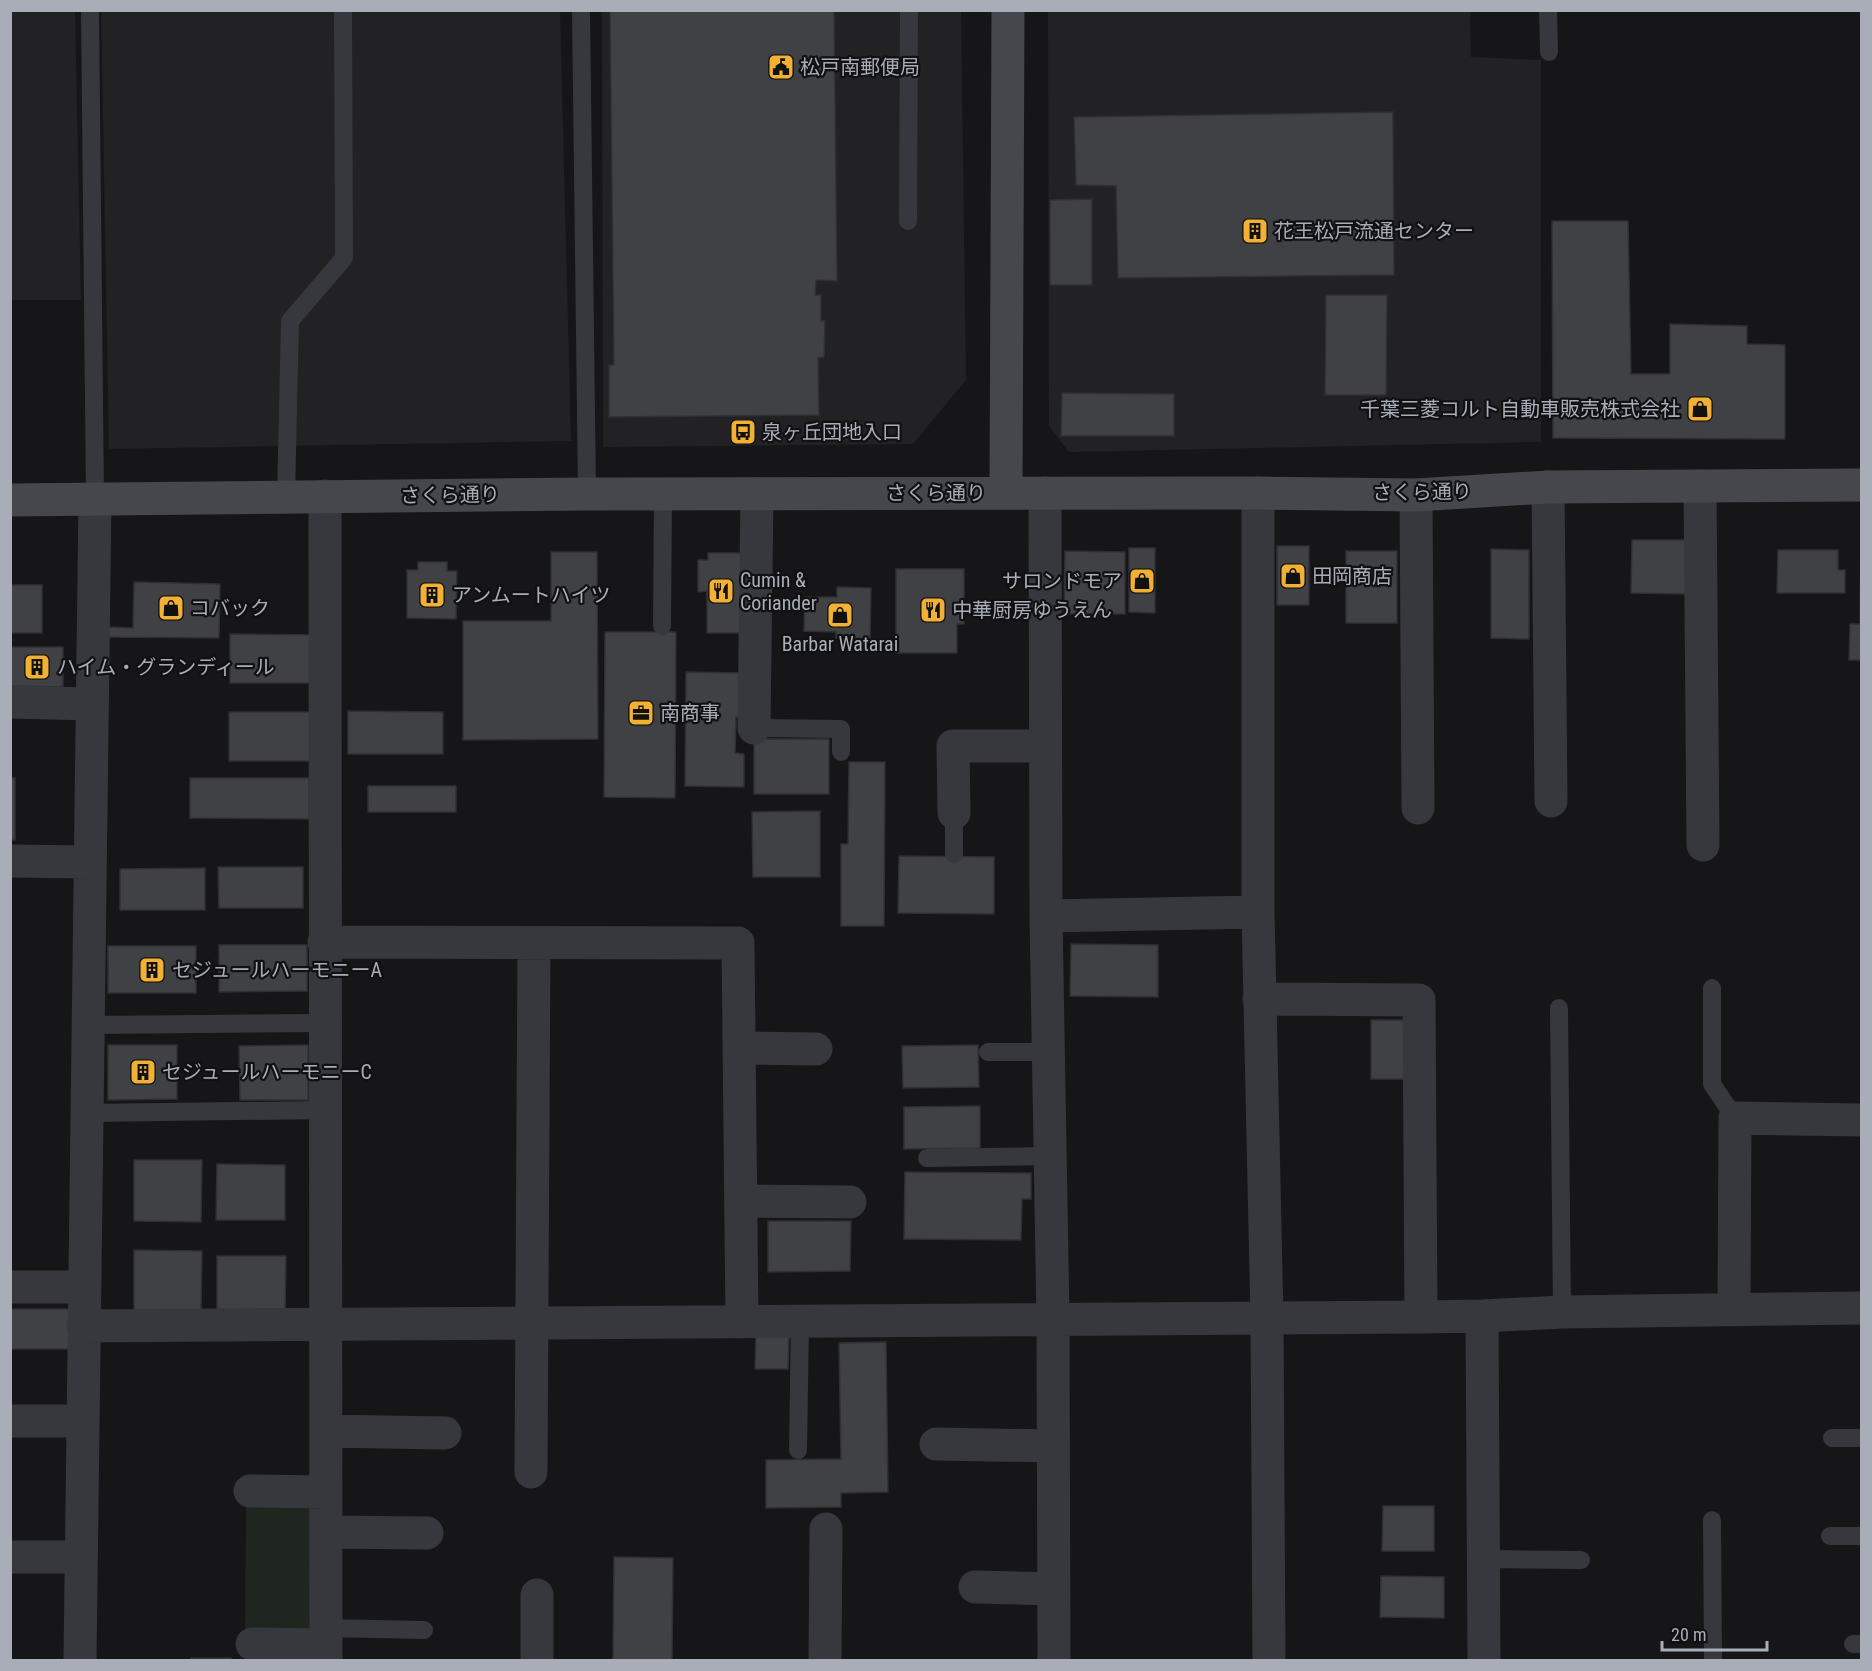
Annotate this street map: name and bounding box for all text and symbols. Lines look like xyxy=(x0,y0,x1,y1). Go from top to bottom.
public building icon: 松戸南郵便局 xyxy=(766,52,796,82)
place label: 松戸南郵便局 xyxy=(800,55,920,79)
building icon: 花王松戸流通センター xyxy=(1240,216,1270,246)
place label: 花王松戸流通センター xyxy=(1274,219,1474,243)
shop icon: 千葉三菱コルト自動車販売株式会社 xyxy=(1685,394,1715,424)
place label: 千葉三菱コルト自動車販売株式会社 xyxy=(1360,397,1680,421)
bus stop icon: 泉ヶ丘団地入口 xyxy=(728,417,758,447)
place label: 泉ヶ丘団地入口 xyxy=(762,420,902,444)
street label: さくら通り xyxy=(1372,479,1472,505)
street label: さくら通り xyxy=(886,481,986,505)
street label: さくら通り xyxy=(400,482,500,508)
shop icon: 田岡商店 xyxy=(1278,561,1308,591)
place label: 田岡商店 xyxy=(1312,564,1392,588)
shop icon: サロンドモア xyxy=(1127,566,1157,596)
place label: Cumin & Coriander xyxy=(740,568,817,615)
place label: サロンドモア xyxy=(1002,569,1122,593)
restaurant icon: Cumin & Coriander xyxy=(706,576,736,606)
building icon: アンムートハイツ xyxy=(417,580,447,610)
place label: アンムートハイツ xyxy=(452,583,610,607)
shop icon: コバック xyxy=(156,593,186,623)
restaurant icon: 中華厨房ゆうえん xyxy=(918,595,948,625)
place label: コバック xyxy=(190,596,270,620)
place label: 中華厨房ゆうえん xyxy=(952,598,1112,622)
shop icon: Barbar Watarai xyxy=(825,600,855,630)
place label: Barbar Watarai xyxy=(782,632,898,656)
building icon: ハイム・グランディール xyxy=(22,652,52,682)
place label: ハイム・グランディール xyxy=(57,655,275,679)
office icon: 南商事 xyxy=(626,698,656,728)
place label: 南商事 xyxy=(660,701,720,725)
building icon: セジュールハーモニーA xyxy=(137,955,167,985)
place label: セジュールハーモニーA xyxy=(172,958,383,982)
building icon: セジュールハーモニーC xyxy=(128,1057,158,1087)
place label: セジュールハーモニーC xyxy=(162,1060,372,1084)
scale bar xyxy=(1662,1614,1767,1652)
text: 20 m xyxy=(1671,1624,1706,1645)

